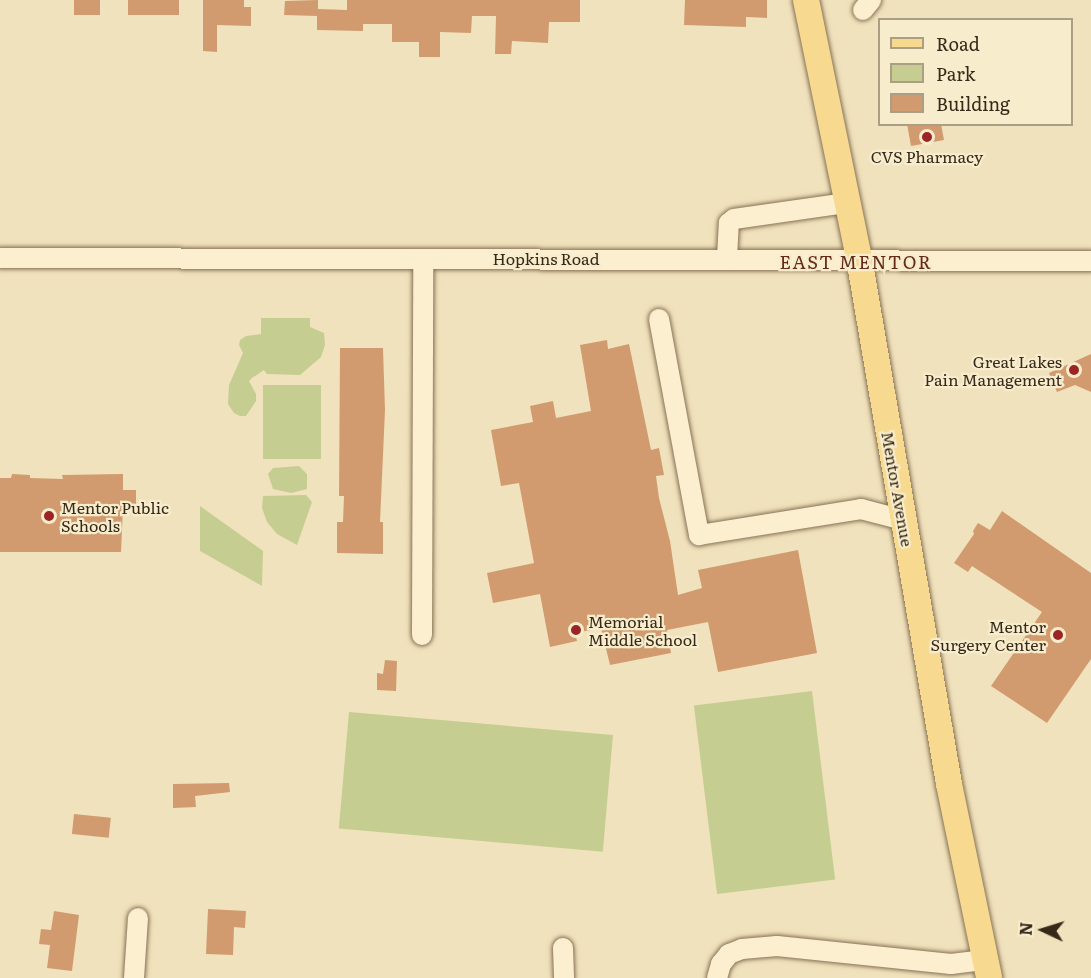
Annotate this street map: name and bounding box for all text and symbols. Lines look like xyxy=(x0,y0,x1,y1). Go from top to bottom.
legend xyxy=(878,18,1073,126)
text: Road xyxy=(936,30,980,57)
text: Park xyxy=(936,60,975,87)
text: Building xyxy=(936,90,1010,117)
marker: CVS Pharmacy xyxy=(920,130,934,144)
place label: CVS Pharmacy xyxy=(871,146,983,166)
street label: Hopkins Road xyxy=(493,248,599,268)
district label: EAST MENTOR xyxy=(780,251,932,273)
place label: Great Lakes Pain Management xyxy=(924,351,1062,389)
marker: Great Lakes Pain Management xyxy=(1067,363,1081,377)
street label: Mentor Avenue xyxy=(878,430,918,548)
place label: Mentor Public Schools xyxy=(61,497,169,535)
marker: Mentor Public Schools xyxy=(42,509,56,523)
place label: Memorial Middle School xyxy=(588,611,697,649)
place label: Mentor Surgery Center xyxy=(931,616,1046,654)
marker: Memorial Middle School xyxy=(569,623,583,637)
marker: Mentor Surgery Center xyxy=(1051,628,1065,642)
north arrow xyxy=(1013,900,1073,960)
text: N xyxy=(1013,921,1037,936)

